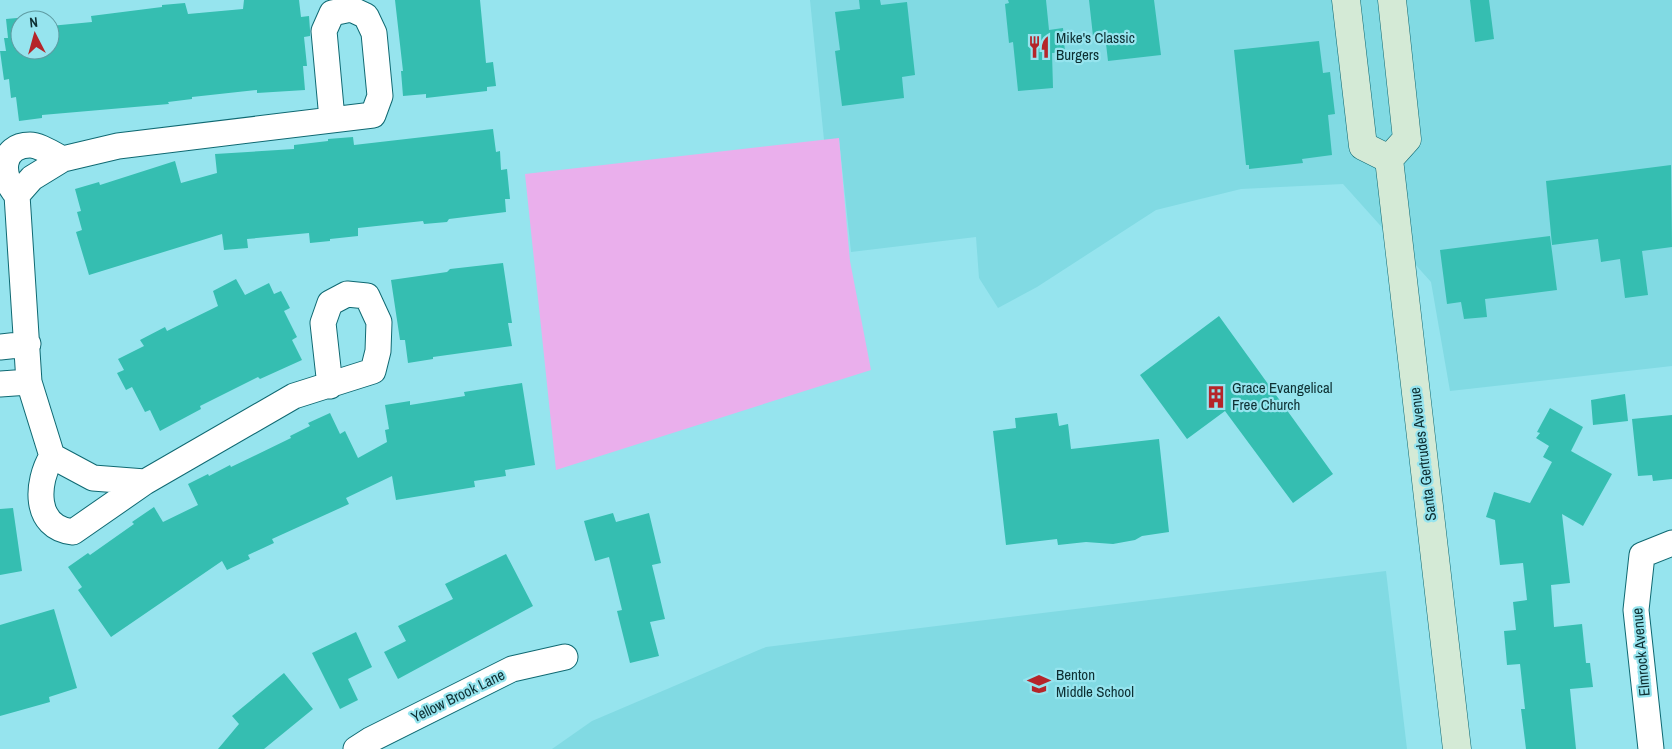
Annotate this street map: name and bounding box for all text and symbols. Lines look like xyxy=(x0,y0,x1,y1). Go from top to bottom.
north arrow xyxy=(10,10,60,60)
text: N xyxy=(29,13,39,31)
place label: Mike's Classic Burgers xyxy=(1056,27,1135,65)
restaurant icon: Mike's Classic Burgers xyxy=(1026,34,1052,60)
place label: Grace Evangelical Free Church xyxy=(1232,377,1333,415)
building icon: Grace Evangelical Free Church xyxy=(1203,384,1229,410)
street label: Santa Gertrudes Avenue xyxy=(1404,386,1441,522)
street label: Elmrock Avenue xyxy=(1626,607,1655,697)
street label: Yellow Brook Lane xyxy=(408,664,508,727)
place label: Benton Middle School xyxy=(1056,664,1134,702)
school or university icon: Benton Middle School xyxy=(1026,671,1052,697)

